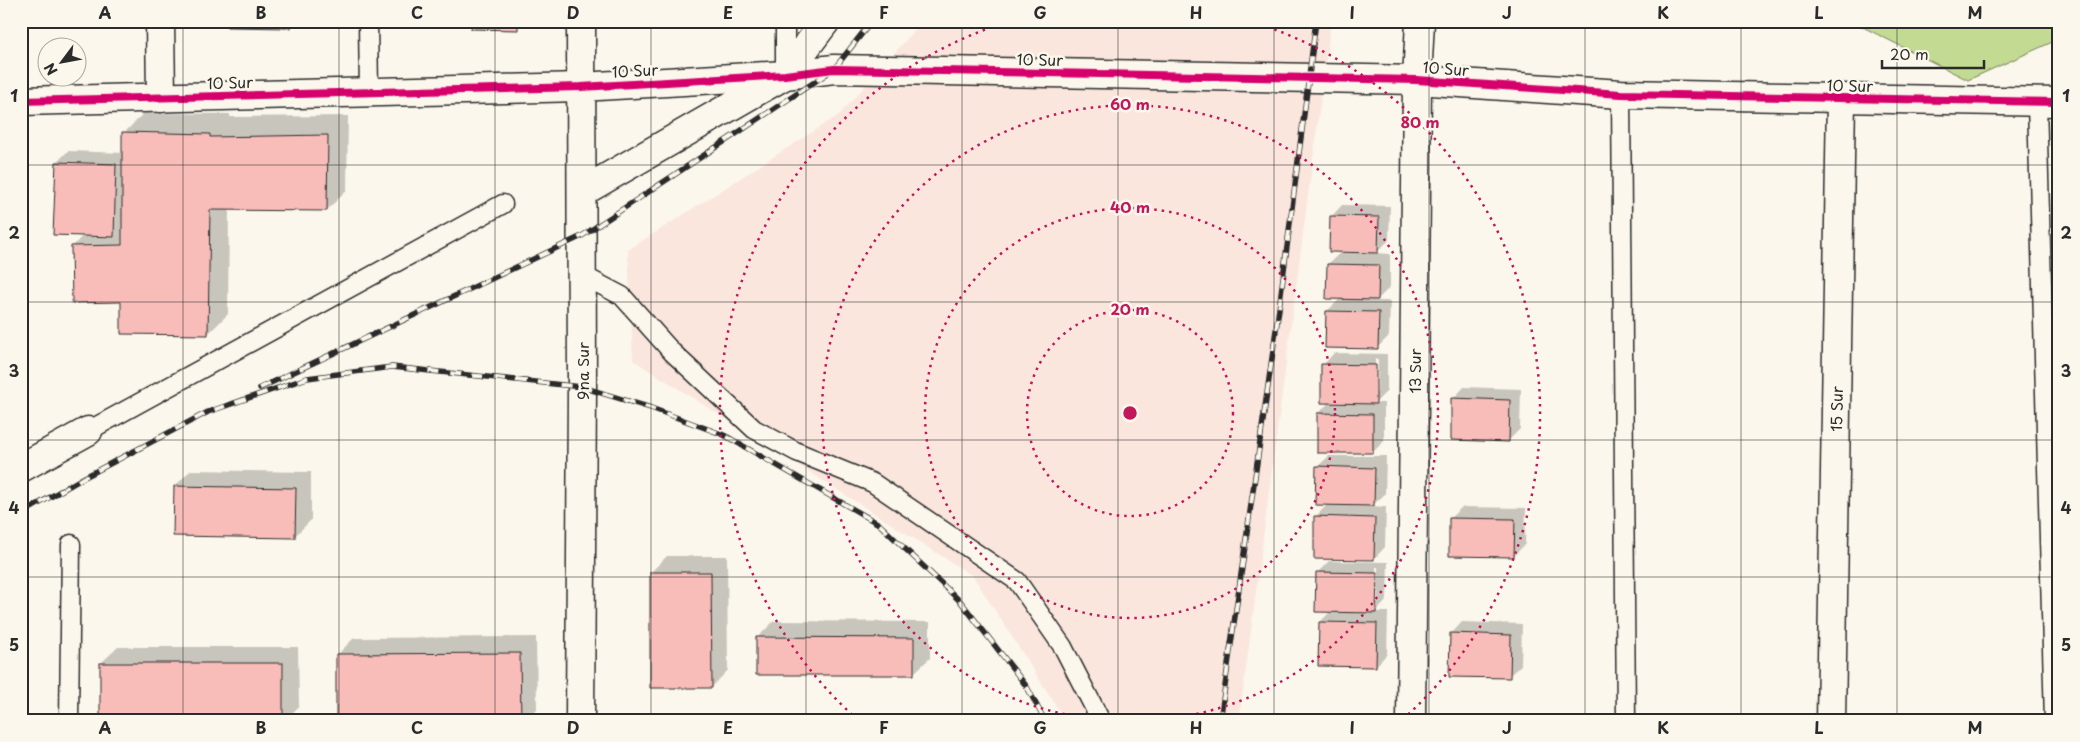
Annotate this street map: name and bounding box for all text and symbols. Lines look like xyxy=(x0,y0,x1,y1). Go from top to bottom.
text: A xyxy=(99,0,112,24)
text: B xyxy=(256,0,267,24)
text: C xyxy=(411,0,423,24)
text: D xyxy=(567,0,579,24)
text: E xyxy=(723,0,733,24)
text: F xyxy=(879,0,889,24)
text: G xyxy=(1033,0,1047,24)
text: H xyxy=(1190,0,1202,24)
text: I xyxy=(1349,0,1355,24)
text: J xyxy=(1502,0,1512,24)
text: K xyxy=(1657,0,1669,24)
text: L xyxy=(1814,0,1824,24)
text: M xyxy=(1967,0,1983,24)
north arrow xyxy=(38,38,88,88)
scale bar xyxy=(1882,38,1985,70)
text: 20 m xyxy=(1890,42,1929,65)
street label: 10 Sur xyxy=(1017,47,1063,71)
street label: 10 Sur xyxy=(1422,55,1470,81)
street label: 10 Sur xyxy=(611,57,659,83)
text: N xyxy=(39,59,62,79)
street label: 10 Sur xyxy=(207,70,253,94)
street label: 10 Sur xyxy=(1827,73,1873,97)
text: 1 xyxy=(10,83,18,107)
text: 1 xyxy=(2062,83,2070,107)
text: 60 m xyxy=(1110,92,1150,115)
text: 80 m xyxy=(1400,110,1440,133)
text: 40 m xyxy=(1110,195,1150,218)
text: 2 xyxy=(8,220,20,244)
text: 2 xyxy=(2060,220,2072,244)
text: 20 m xyxy=(1111,297,1149,320)
street label: 9na Sur xyxy=(571,342,594,400)
street label: 13 Sur xyxy=(1403,348,1426,394)
text: 3 xyxy=(9,358,19,382)
text: 3 xyxy=(2061,358,2071,382)
street label: 15 Sur xyxy=(1824,386,1848,432)
centre of rings xyxy=(1121,404,1139,422)
text: 4 xyxy=(9,495,20,519)
text: 4 xyxy=(2061,495,2072,519)
text: 5 xyxy=(9,632,19,656)
text: 5 xyxy=(2061,632,2071,656)
text: A xyxy=(99,715,112,739)
text: B xyxy=(256,715,267,739)
text: C xyxy=(411,715,423,739)
text: D xyxy=(567,715,579,739)
text: E xyxy=(723,715,733,739)
text: F xyxy=(879,715,889,739)
text: G xyxy=(1033,715,1047,739)
text: H xyxy=(1190,715,1202,739)
text: I xyxy=(1349,715,1355,739)
text: J xyxy=(1502,715,1512,739)
text: K xyxy=(1657,715,1669,739)
text: L xyxy=(1814,715,1824,739)
text: M xyxy=(1967,715,1983,739)

